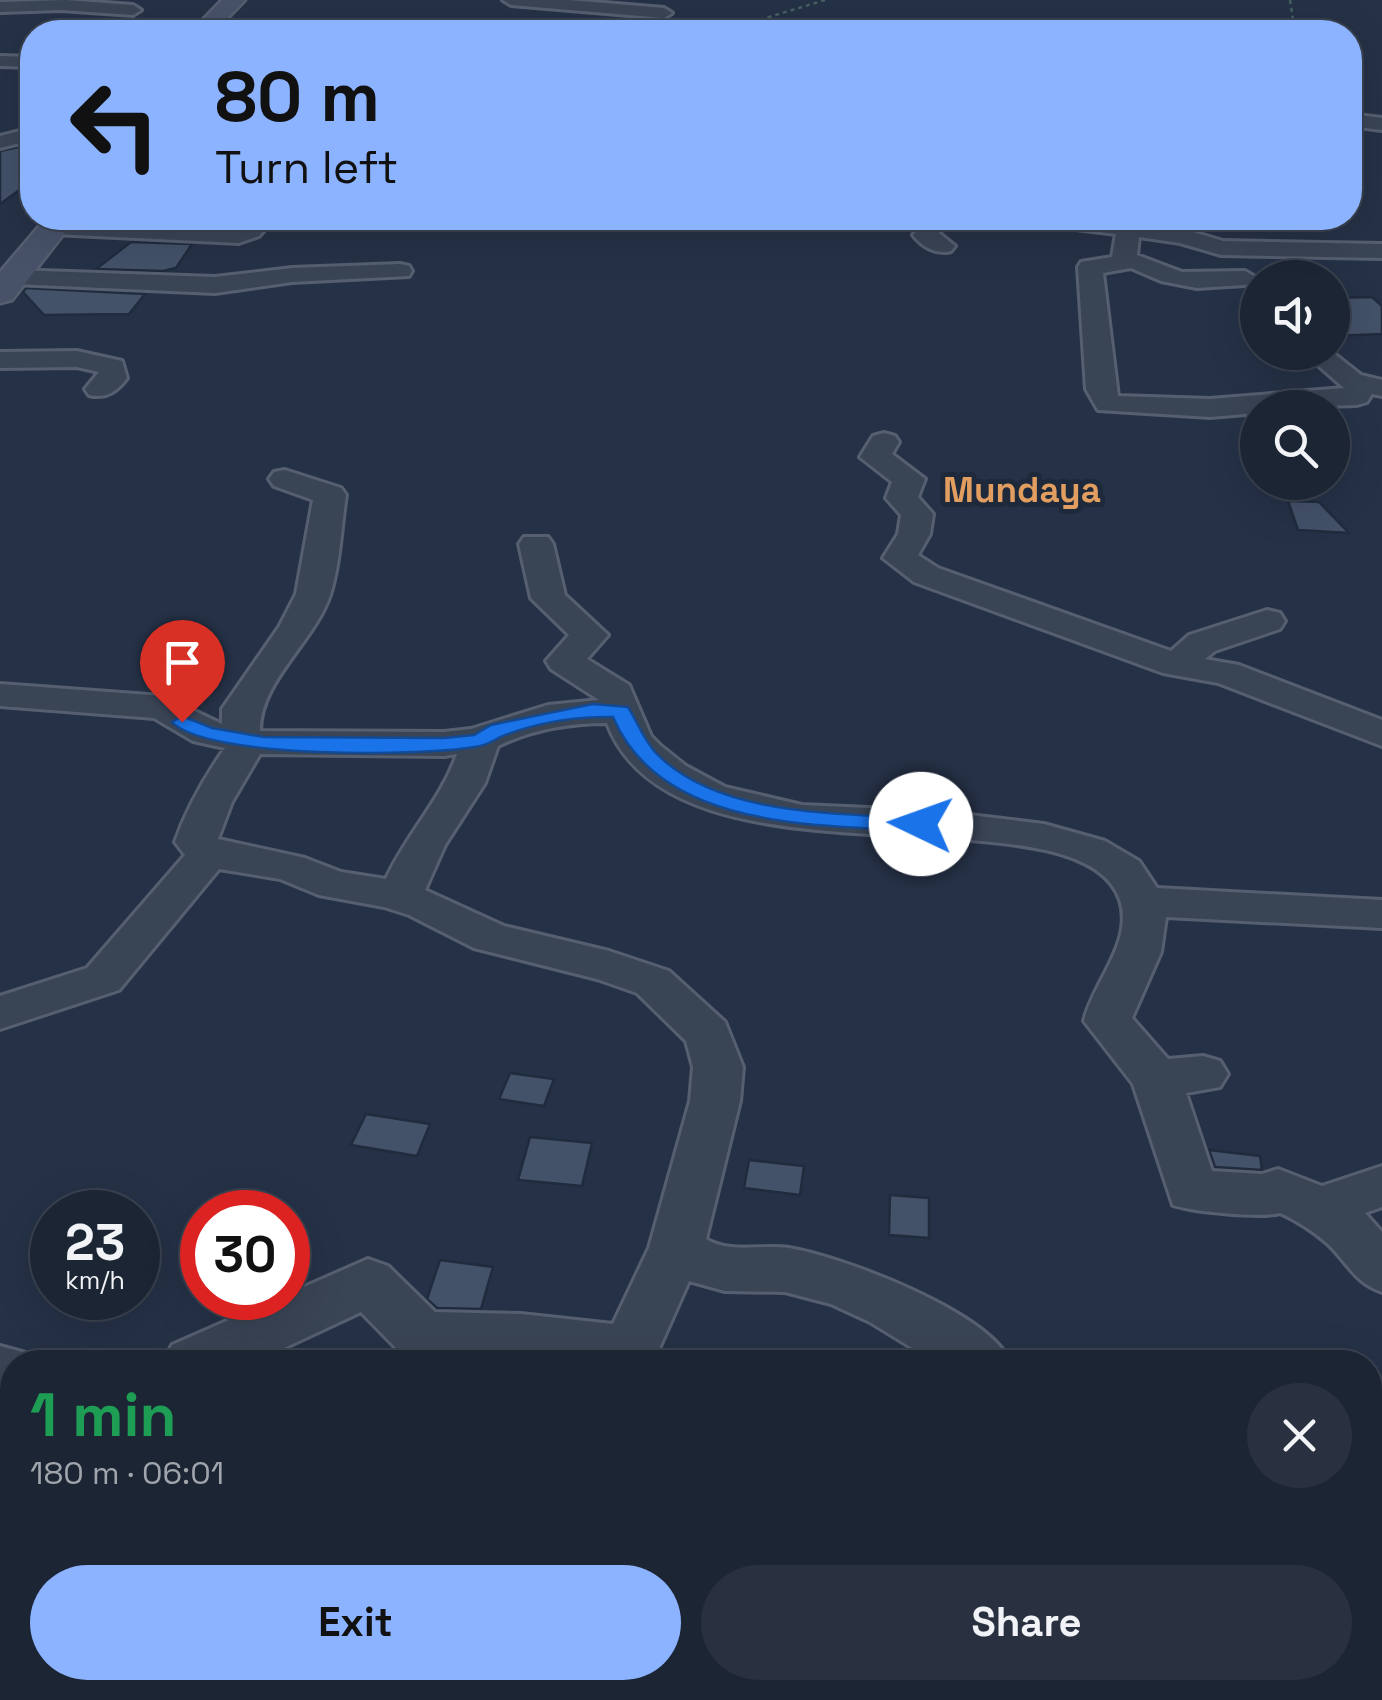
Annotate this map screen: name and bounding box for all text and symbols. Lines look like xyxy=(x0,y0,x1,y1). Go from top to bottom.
text: 80 m xyxy=(215,52,380,141)
icon: left xyxy=(50,60,180,190)
text: Turn left xyxy=(215,139,398,196)
map controls xyxy=(1240,260,1350,500)
button: sound xyxy=(1240,260,1350,370)
button: search xyxy=(1240,390,1350,500)
district label: Mundaya xyxy=(943,468,1101,512)
pin xyxy=(140,620,225,723)
icon: arrive xyxy=(155,635,210,690)
position arrow xyxy=(869,772,973,876)
speed limit sign: 30 xyxy=(180,1190,310,1320)
text: 23 xyxy=(65,1211,125,1275)
text: km/h xyxy=(65,1264,125,1296)
text: 1 min xyxy=(30,1377,177,1454)
button: close xyxy=(1247,1383,1352,1488)
text: 180 m · 06:01 xyxy=(30,1453,224,1493)
button: Exit xyxy=(30,1565,681,1680)
button: Share xyxy=(701,1565,1352,1680)

